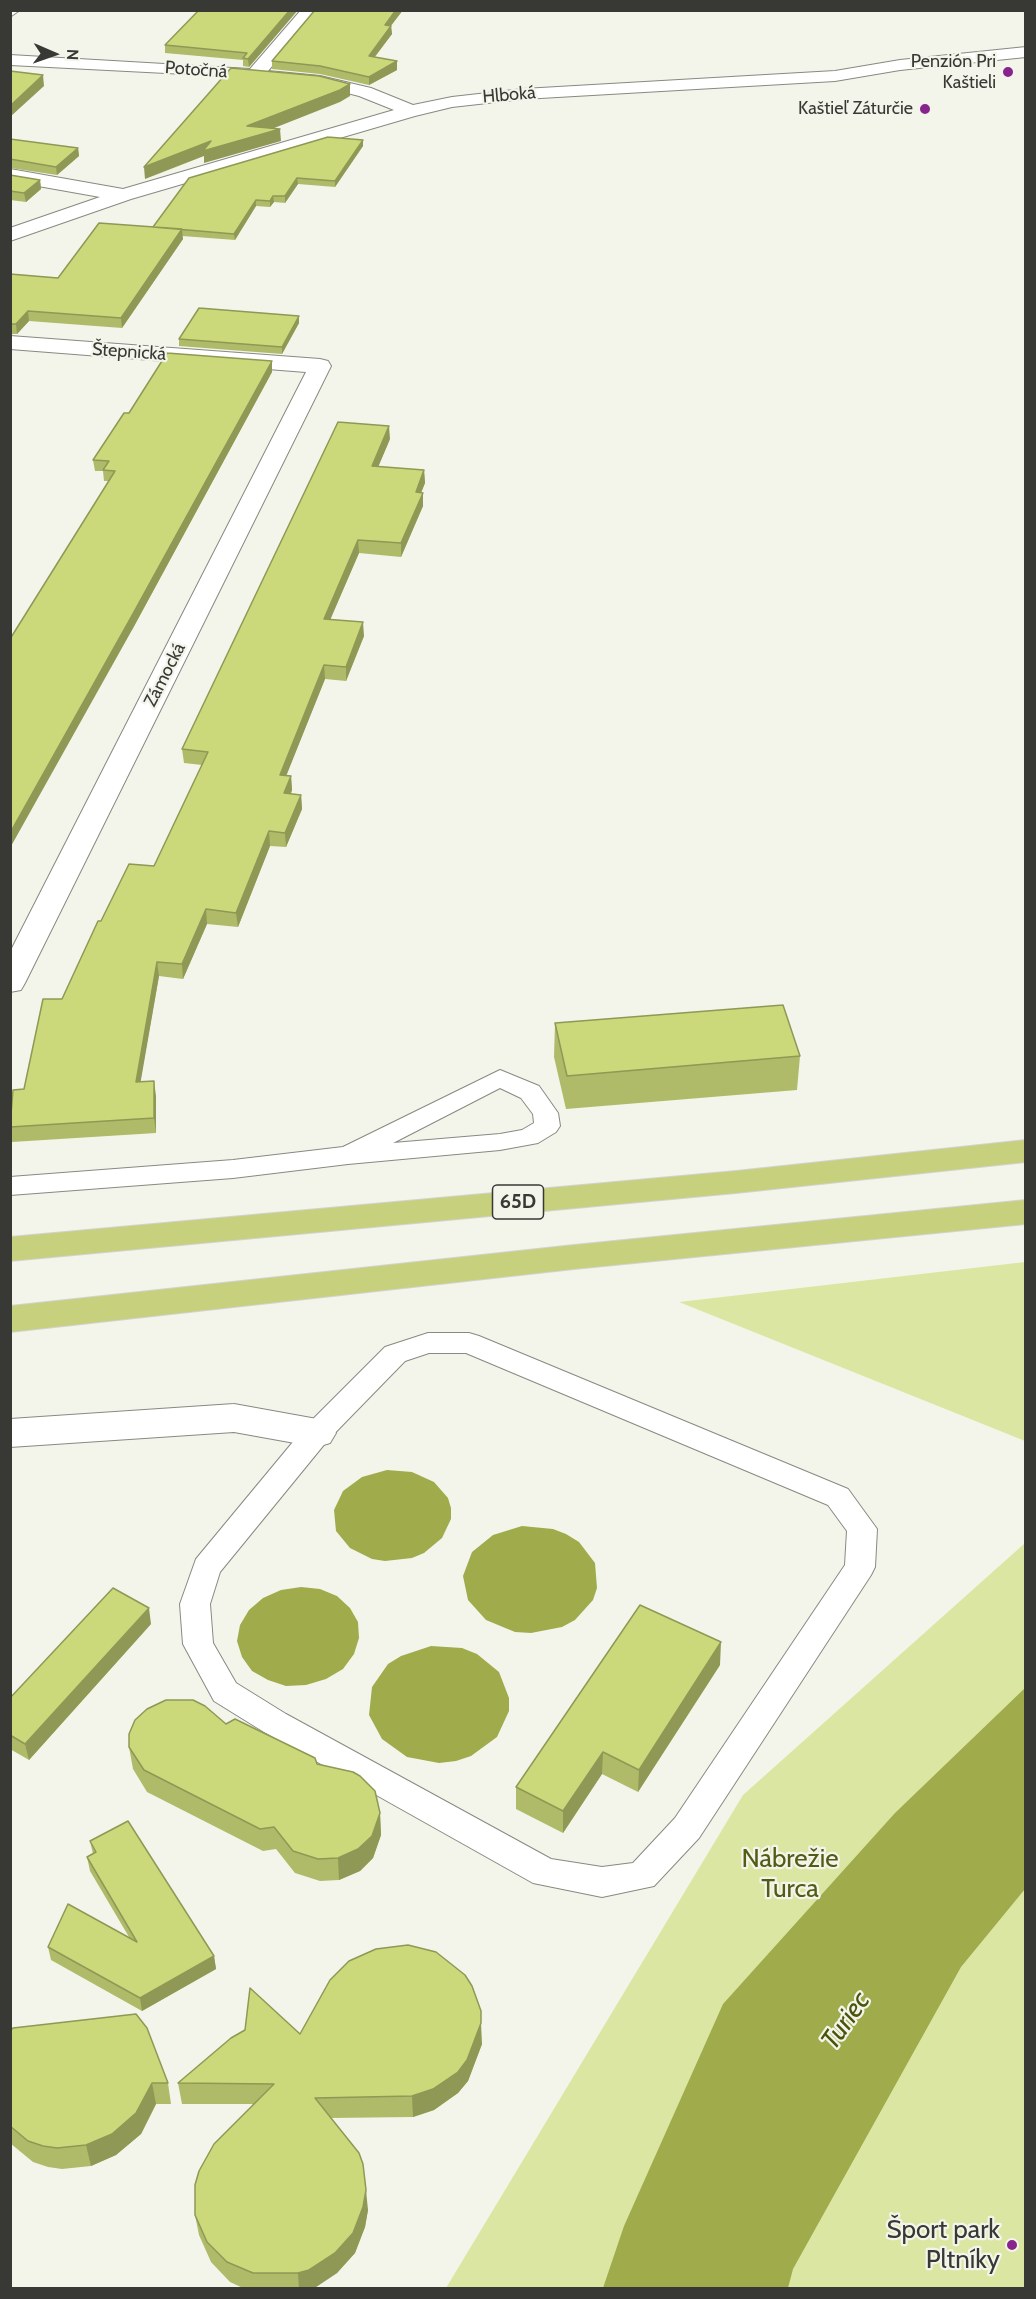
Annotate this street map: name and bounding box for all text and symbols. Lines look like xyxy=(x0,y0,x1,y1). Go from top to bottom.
north arrow xyxy=(24,24,84,84)
text: N xyxy=(63,49,82,61)
place label: Penzión Pri Kaštieli xyxy=(911,51,996,94)
street label: Potočná xyxy=(164,57,228,83)
marker: Penzión Pri Kaštieli xyxy=(1001,65,1015,79)
street label: Hlboká xyxy=(482,82,536,108)
place label: Kaštieľ Záturčie xyxy=(798,98,913,120)
marker: Kaštieľ Záturčie xyxy=(918,102,932,116)
street label: Štepnická xyxy=(91,339,167,365)
street label: Zámocká xyxy=(140,639,190,711)
road number: 65D xyxy=(492,1185,544,1219)
park label: Nábrežie Turca xyxy=(741,1843,839,1904)
water label: Turiec xyxy=(815,1986,877,2056)
place label: Šport park Pltníky xyxy=(887,2214,1000,2276)
marker: Šport park Pltníky xyxy=(1005,2238,1019,2252)

